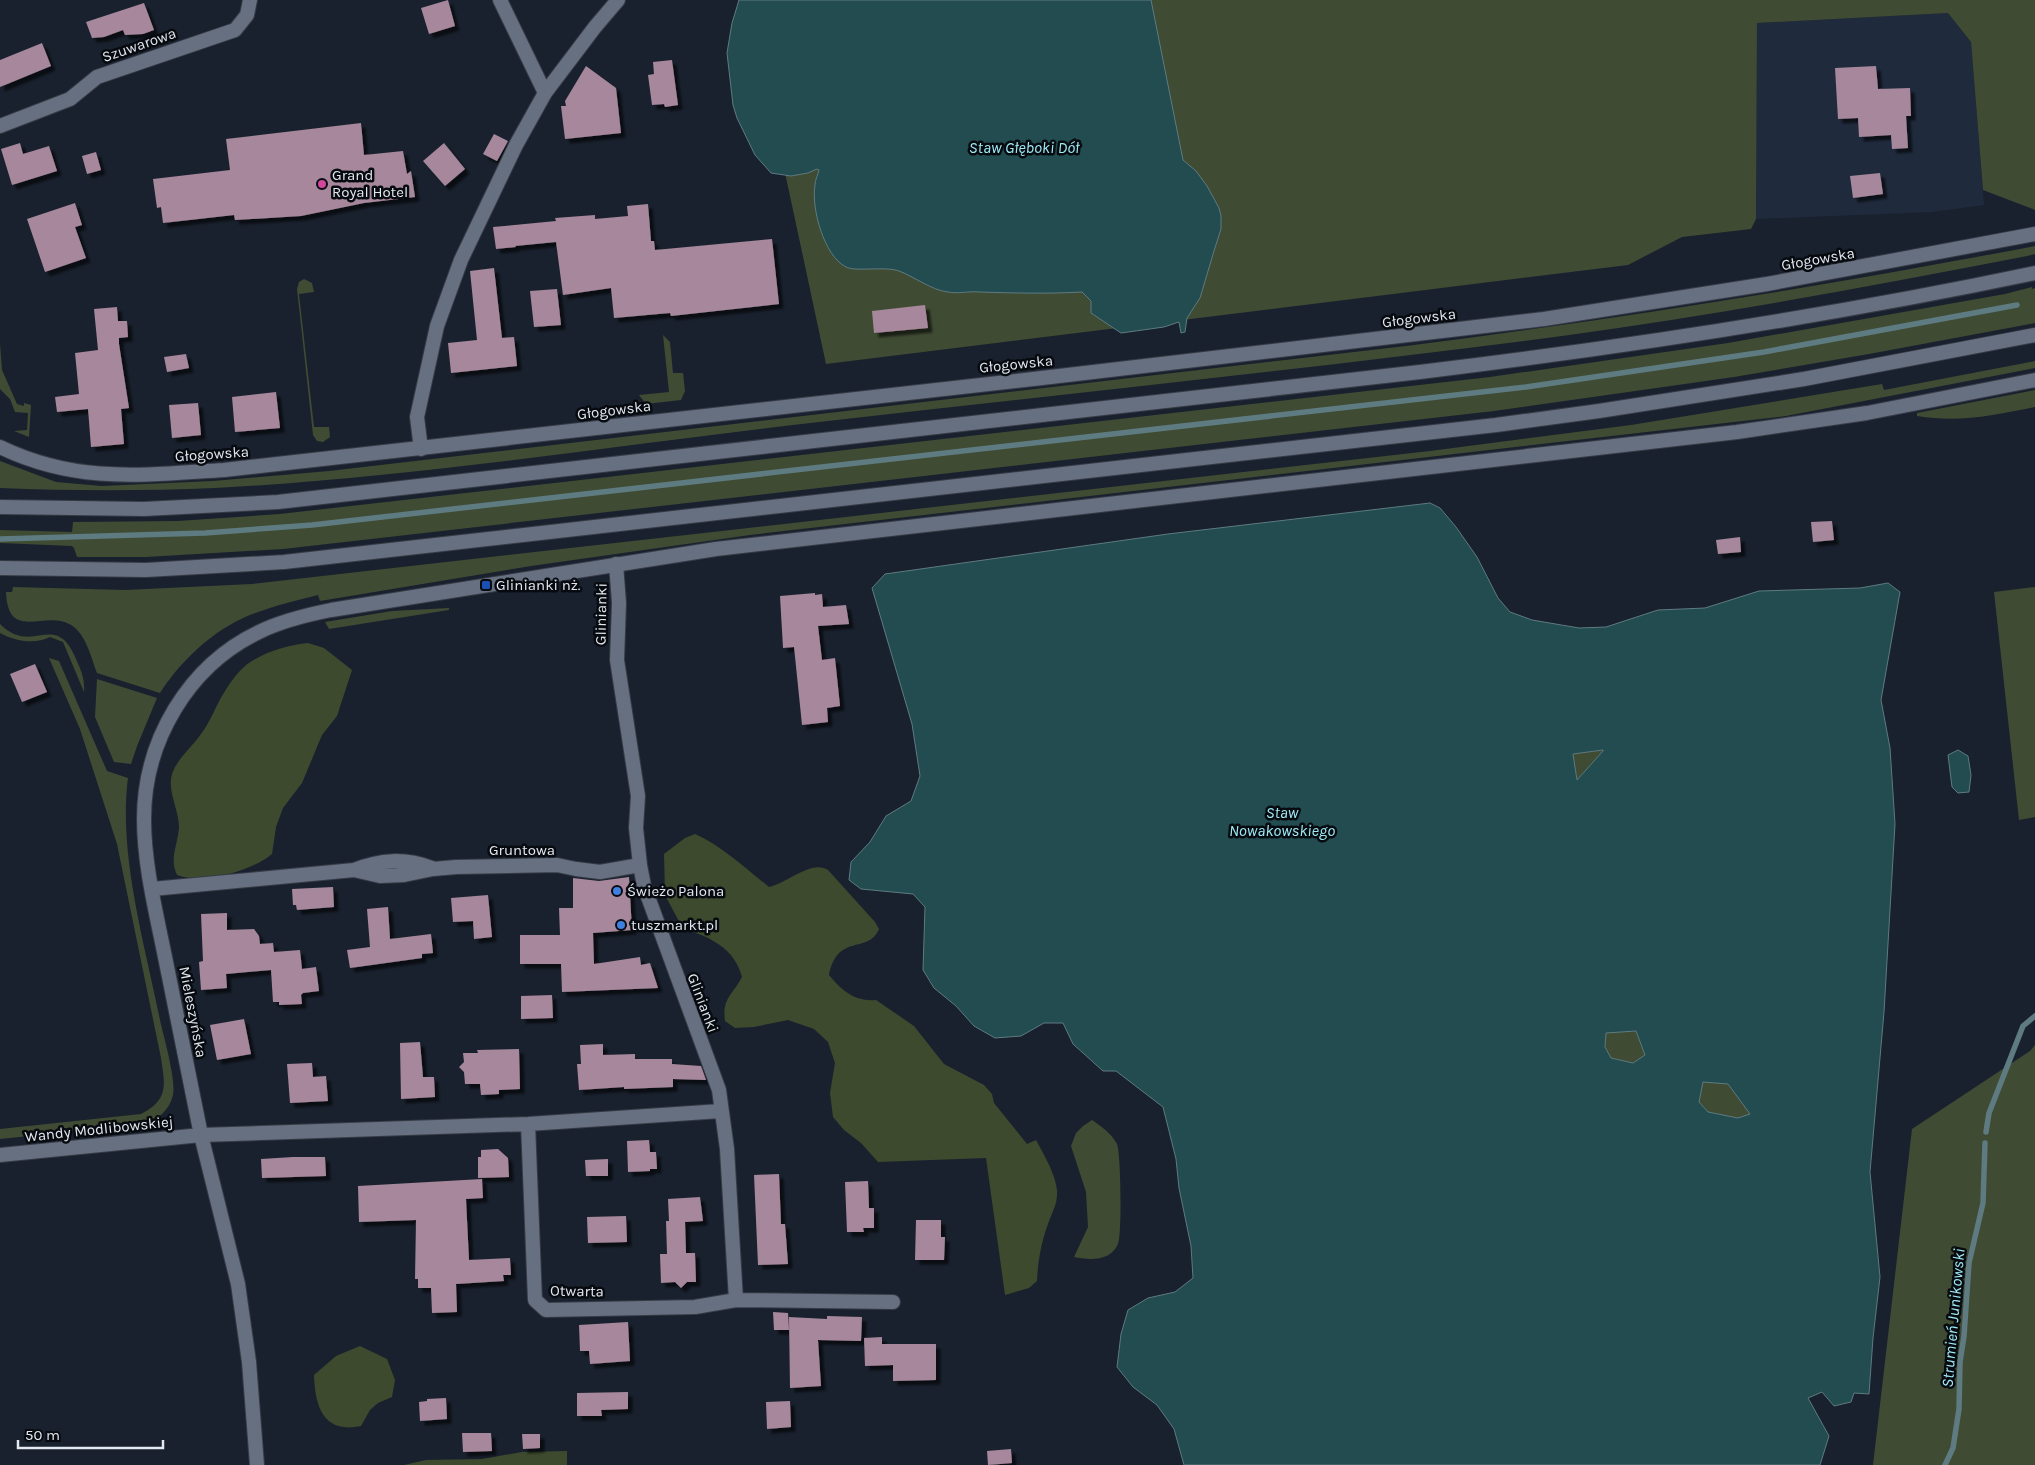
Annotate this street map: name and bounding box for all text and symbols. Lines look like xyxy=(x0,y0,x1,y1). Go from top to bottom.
street label: Szuwarowa xyxy=(100,24,178,66)
water label: Staw Głęboki Dół xyxy=(969,138,1080,157)
place label: Grand Royal Hotel xyxy=(332,166,408,201)
marker: Grand Royal Hotel xyxy=(316,178,328,190)
street label: Głogowska xyxy=(1780,244,1856,274)
street label: Głogowska xyxy=(1381,305,1457,331)
street label: Głogowska xyxy=(978,351,1054,377)
street label: Głogowska xyxy=(576,397,652,423)
street label: Głogowska xyxy=(174,442,250,466)
place label: Glinianki nż. xyxy=(496,576,581,594)
marker: Glinianki nż. xyxy=(480,579,492,591)
street label: Glinianki xyxy=(591,583,611,645)
water label: Staw Nowakowskiego xyxy=(1229,803,1335,840)
street label: Gruntowa xyxy=(489,841,555,859)
place label: Świeżo Palona xyxy=(627,882,724,900)
marker: Świeżo Palona xyxy=(611,885,623,897)
place label: tuszmarkt.pl xyxy=(631,916,718,934)
marker: tuszmarkt.pl xyxy=(615,919,627,931)
street label: Mieleszyńska xyxy=(175,965,211,1059)
street label: Glinianki xyxy=(683,971,723,1035)
street label: Wandy Modlibowskiej xyxy=(24,1112,174,1146)
water label: Strumień Junikowski xyxy=(1937,1248,1969,1388)
street label: Otwarta xyxy=(550,1282,604,1300)
scale bar xyxy=(18,1418,162,1450)
text: 50 m xyxy=(25,1426,60,1444)

